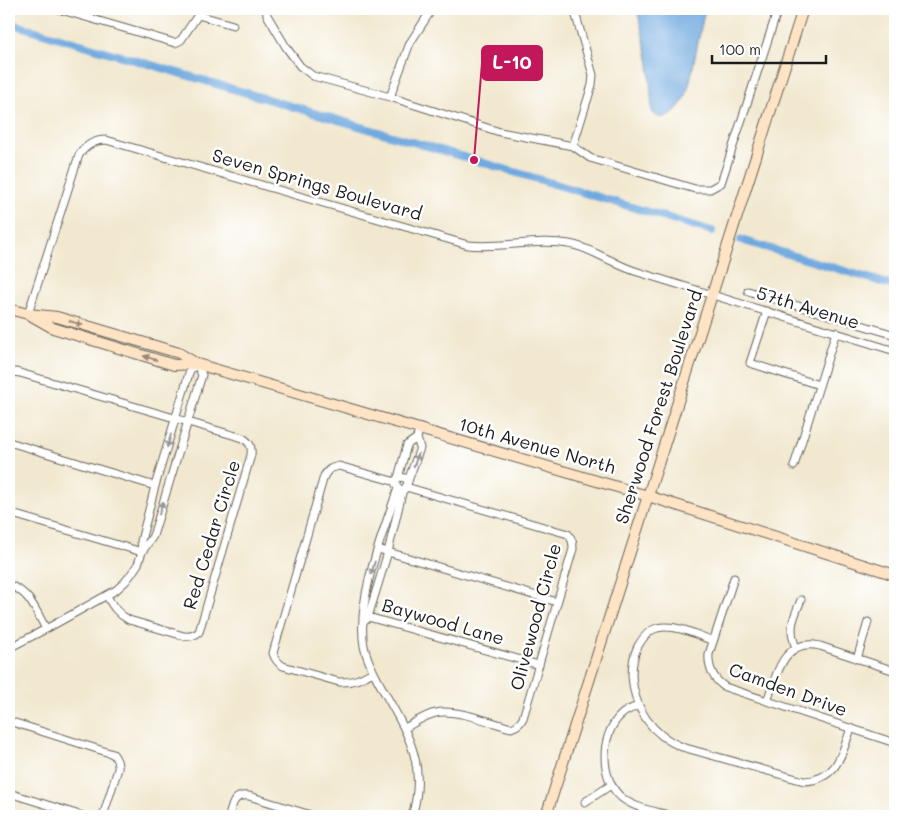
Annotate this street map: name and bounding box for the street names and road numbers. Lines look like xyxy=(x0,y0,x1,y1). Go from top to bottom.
street label: Seven Springs Boulevard xyxy=(210,143,425,225)
street label: 57th Avenue xyxy=(754,280,863,334)
street label: Sherwood Forest Boulevard xyxy=(609,287,707,527)
street label: 10th Avenue North xyxy=(456,411,618,479)
street label: Red Cedar Circle xyxy=(177,457,245,612)
street label: Olivewood Circle xyxy=(504,541,566,693)
street label: Baywood Lane xyxy=(379,592,507,650)
street label: Camden Drive xyxy=(726,657,851,722)

